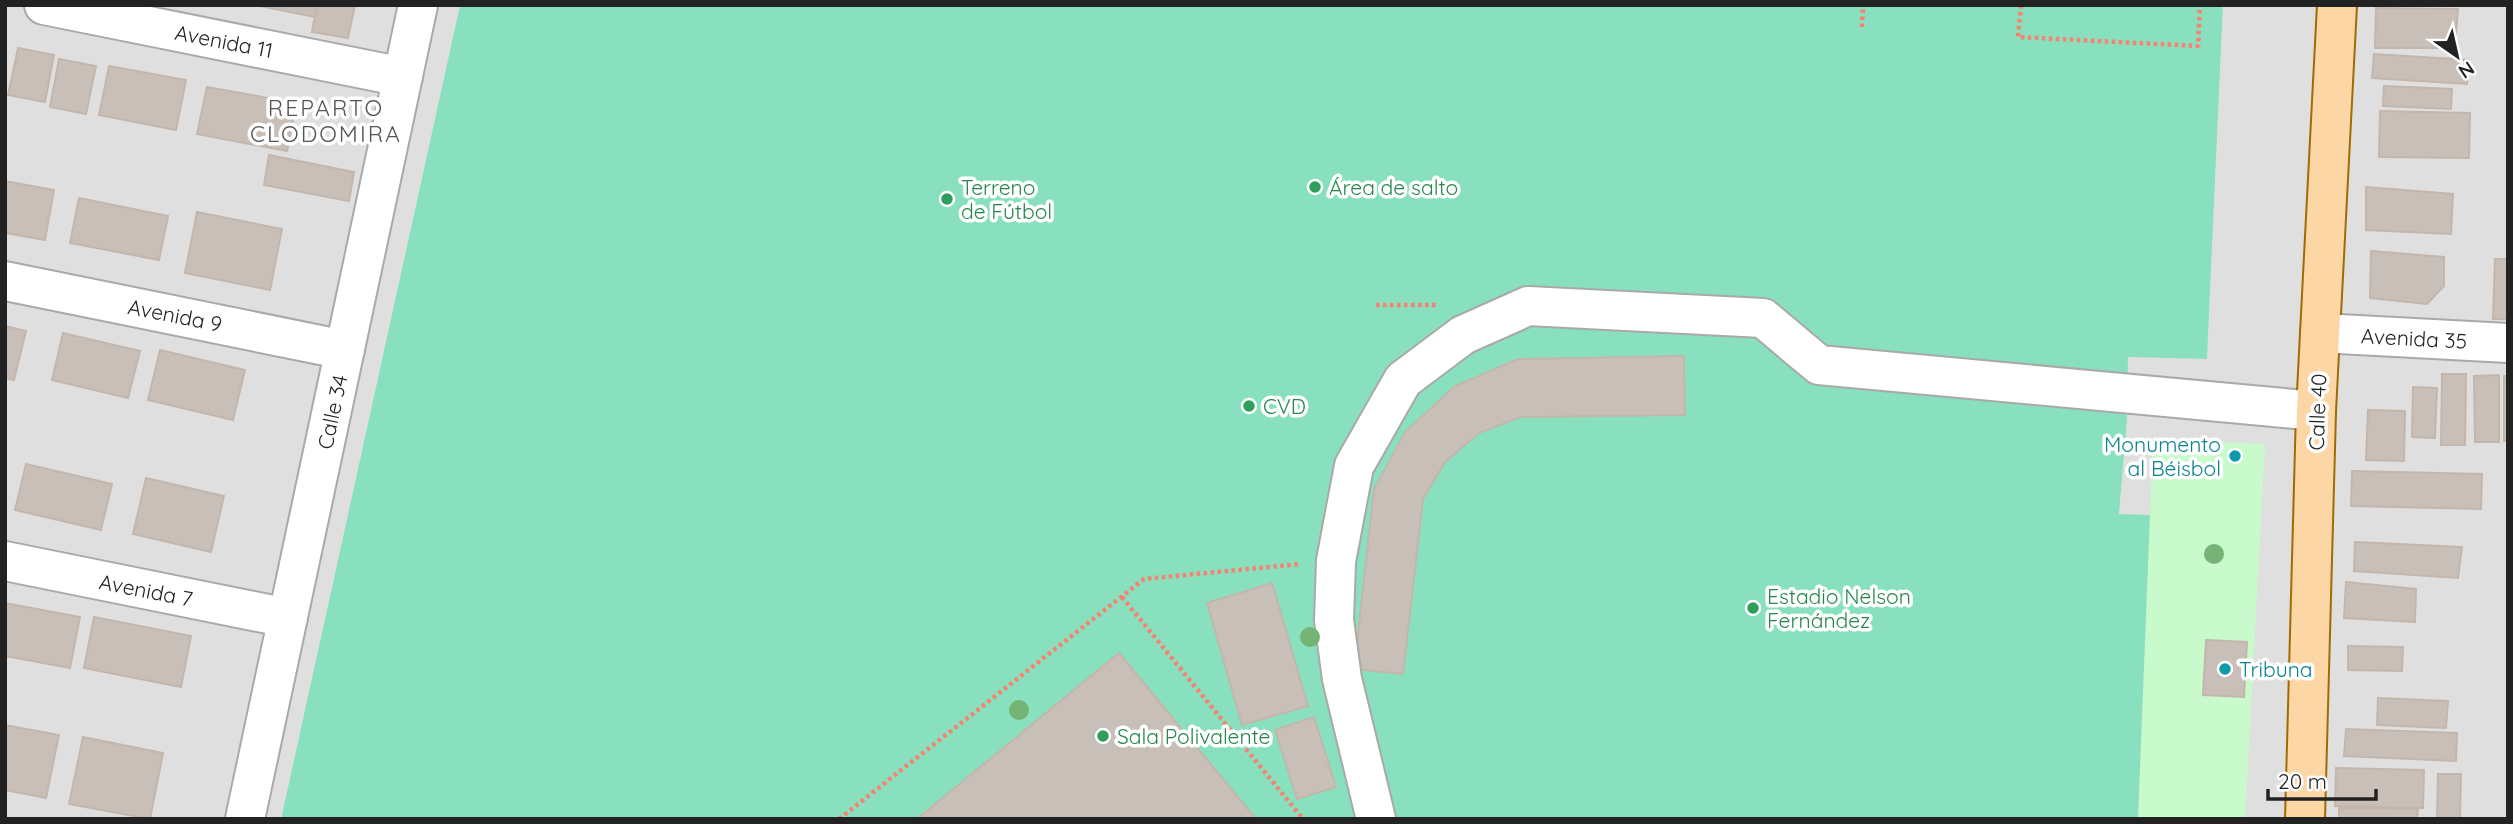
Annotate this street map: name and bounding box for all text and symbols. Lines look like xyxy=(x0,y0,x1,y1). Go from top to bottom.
street label: Avenida 11 xyxy=(173,19,275,63)
north arrow xyxy=(2422,21,2492,91)
text: N xyxy=(2454,56,2479,84)
district label: REPARTO CLODOMIRA xyxy=(250,93,402,148)
place label: Terreno de Fútbol xyxy=(961,174,1052,224)
place label: Área de salto xyxy=(1329,174,1458,200)
marker: Área de salto xyxy=(1307,179,1323,195)
marker: Terreno de Fútbol xyxy=(939,191,955,207)
street label: Avenida 9 xyxy=(126,293,224,337)
street label: Avenida 35 xyxy=(2360,322,2468,354)
street label: Calle 34 xyxy=(311,372,353,452)
street label: Calle 40 xyxy=(2303,373,2331,451)
place label: CVD xyxy=(1263,393,1306,419)
marker: CVD xyxy=(1241,398,1257,414)
place label: Monumento al Béisbol xyxy=(2104,431,2221,481)
marker: Monumento al Béisbol xyxy=(2227,448,2243,464)
street label: Avenida 7 xyxy=(97,568,195,612)
place label: Estadio Nelson Fernández xyxy=(1767,583,1911,633)
marker: Estadio Nelson Fernández xyxy=(1745,600,1761,616)
place label: Tribuna xyxy=(2239,656,2313,682)
marker: Tribuna xyxy=(2217,661,2233,677)
place label: Sala Polivalente xyxy=(1117,723,1270,749)
marker: Sala Polivalente xyxy=(1095,728,1111,744)
scale bar xyxy=(2268,758,2376,802)
text: 20 m xyxy=(2278,768,2327,794)

